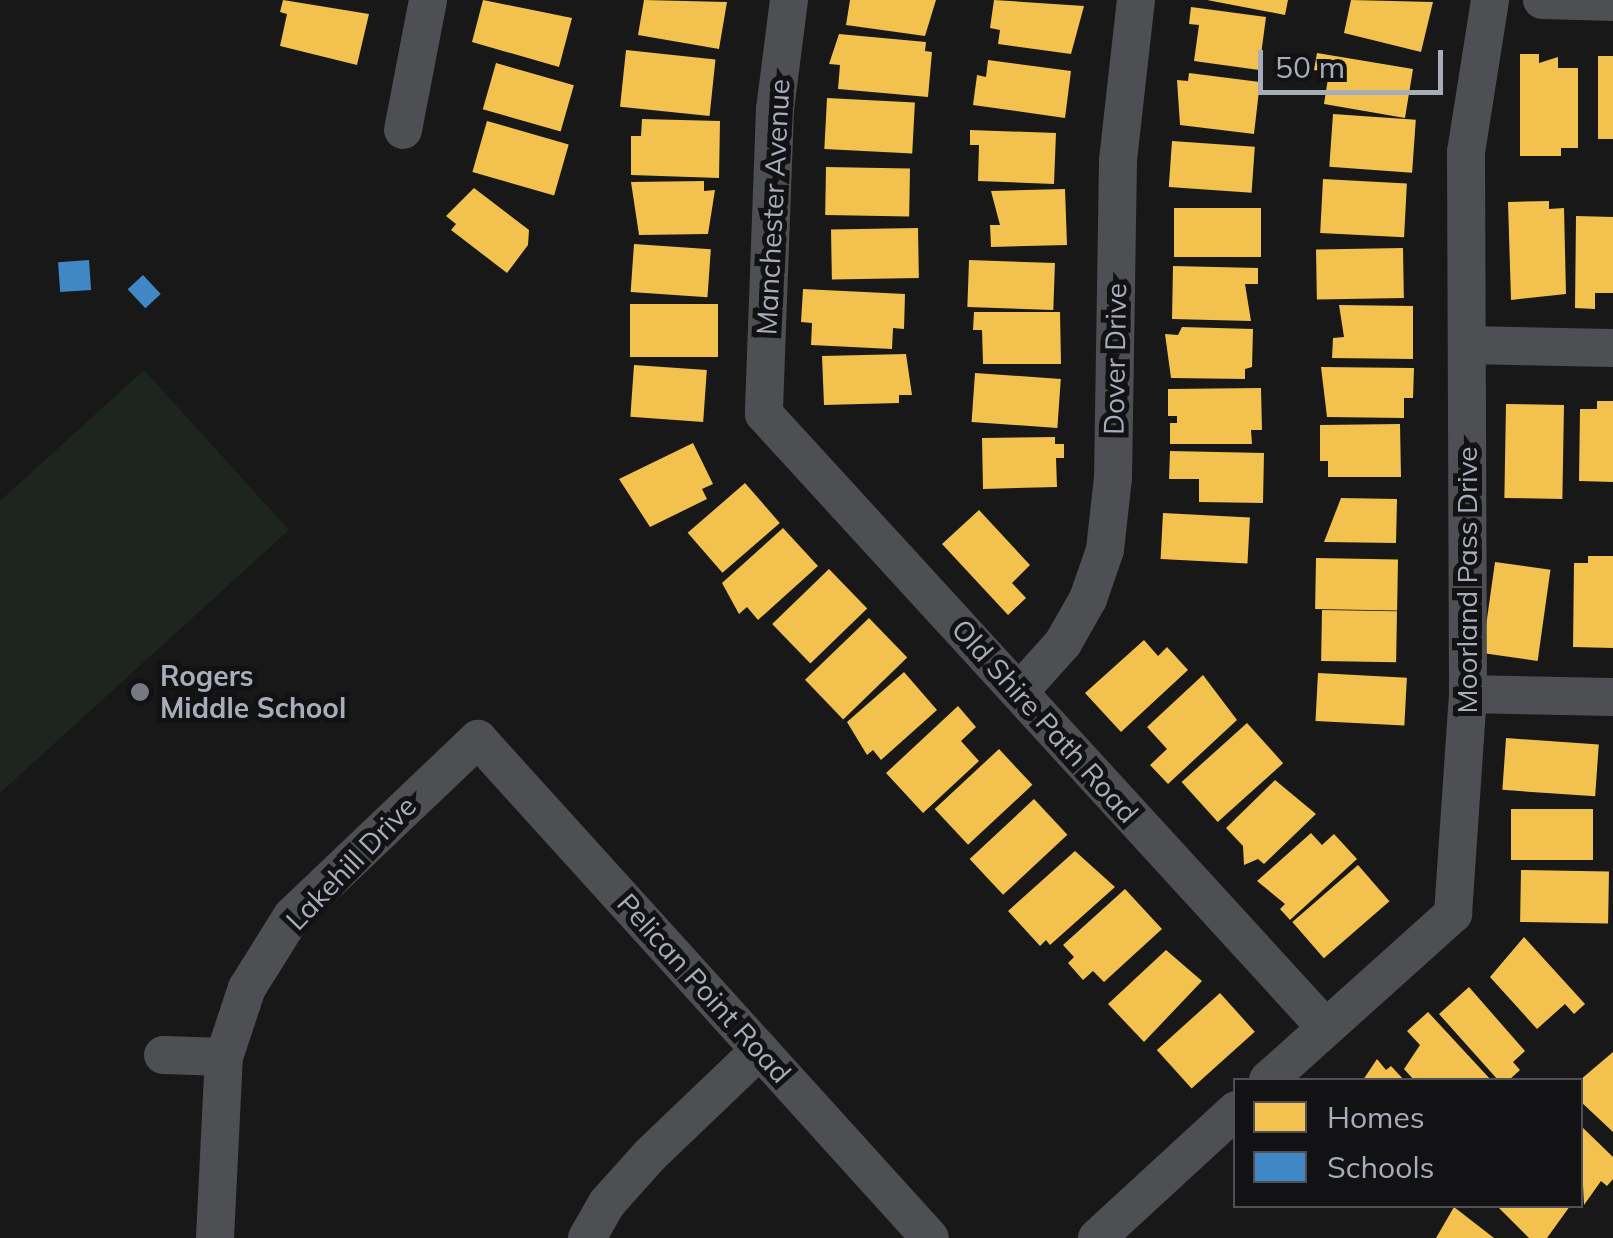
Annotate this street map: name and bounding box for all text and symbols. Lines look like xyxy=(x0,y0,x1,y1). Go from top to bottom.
scale bar xyxy=(1263,30,1448,92)
text: 50 m xyxy=(1275,48,1345,86)
street label: Manchester Avenue xyxy=(750,78,796,336)
street label: Dover Drive xyxy=(1097,283,1133,435)
street label: Moorland Pass Drive xyxy=(1450,446,1484,714)
street label: Old Shire Path Road xyxy=(945,612,1145,830)
place label: Rogers Middle School xyxy=(160,659,346,725)
marker: Rogers Middle School xyxy=(129,681,151,703)
street label: Lakehill Drive xyxy=(279,789,423,937)
street label: Pelican Point Road xyxy=(610,887,798,1089)
legend xyxy=(1233,1078,1583,1208)
text: Homes xyxy=(1327,1098,1425,1136)
text: Schools xyxy=(1327,1148,1434,1186)

